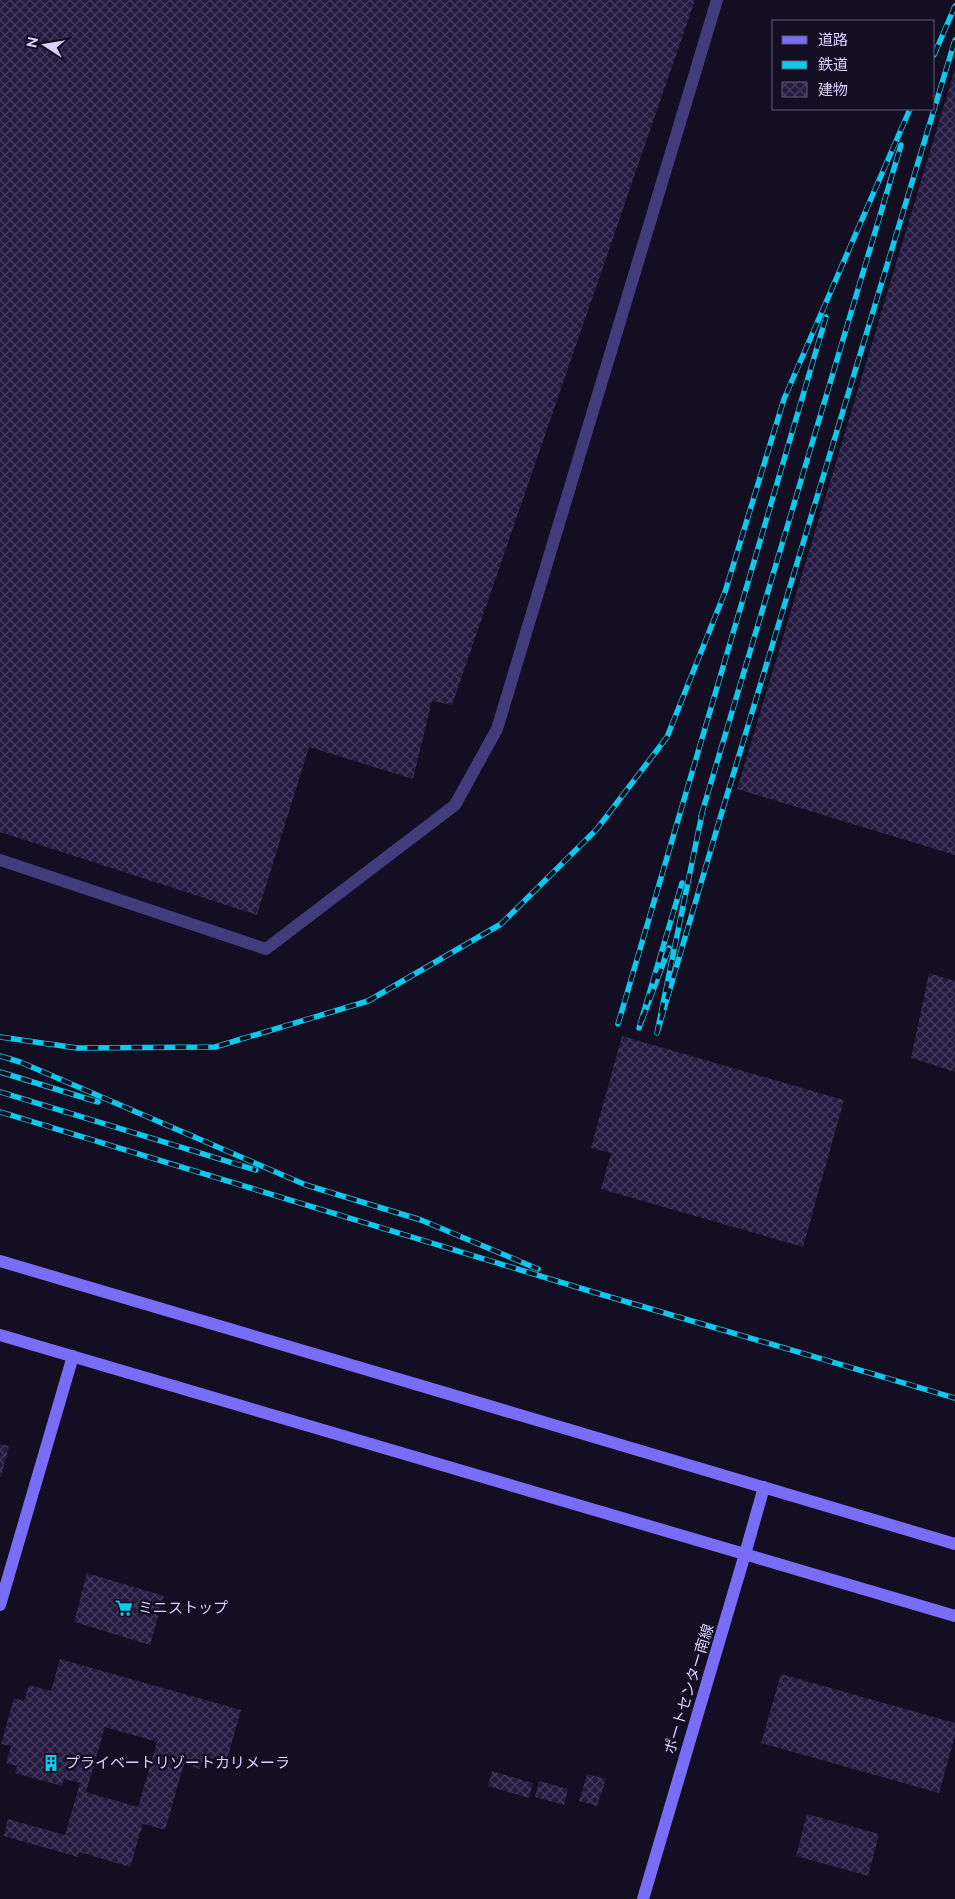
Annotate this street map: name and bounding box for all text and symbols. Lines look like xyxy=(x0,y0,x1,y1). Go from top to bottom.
north arrow xyxy=(20,20,70,70)
legend xyxy=(772,20,935,110)
text: 道路 xyxy=(818,31,848,49)
text: N xyxy=(23,35,41,49)
text: 鉄道 xyxy=(818,56,848,74)
text: 建物 xyxy=(818,81,848,99)
supermarket icon: ミニストップ xyxy=(114,1598,134,1618)
place label: ミニストップ xyxy=(138,1599,228,1617)
street label: ポートセンター南線 xyxy=(661,1622,717,1756)
building icon: プライベートリゾートカリメーラ xyxy=(41,1753,61,1773)
place label: プライベートリゾートカリメーラ xyxy=(65,1754,290,1772)

